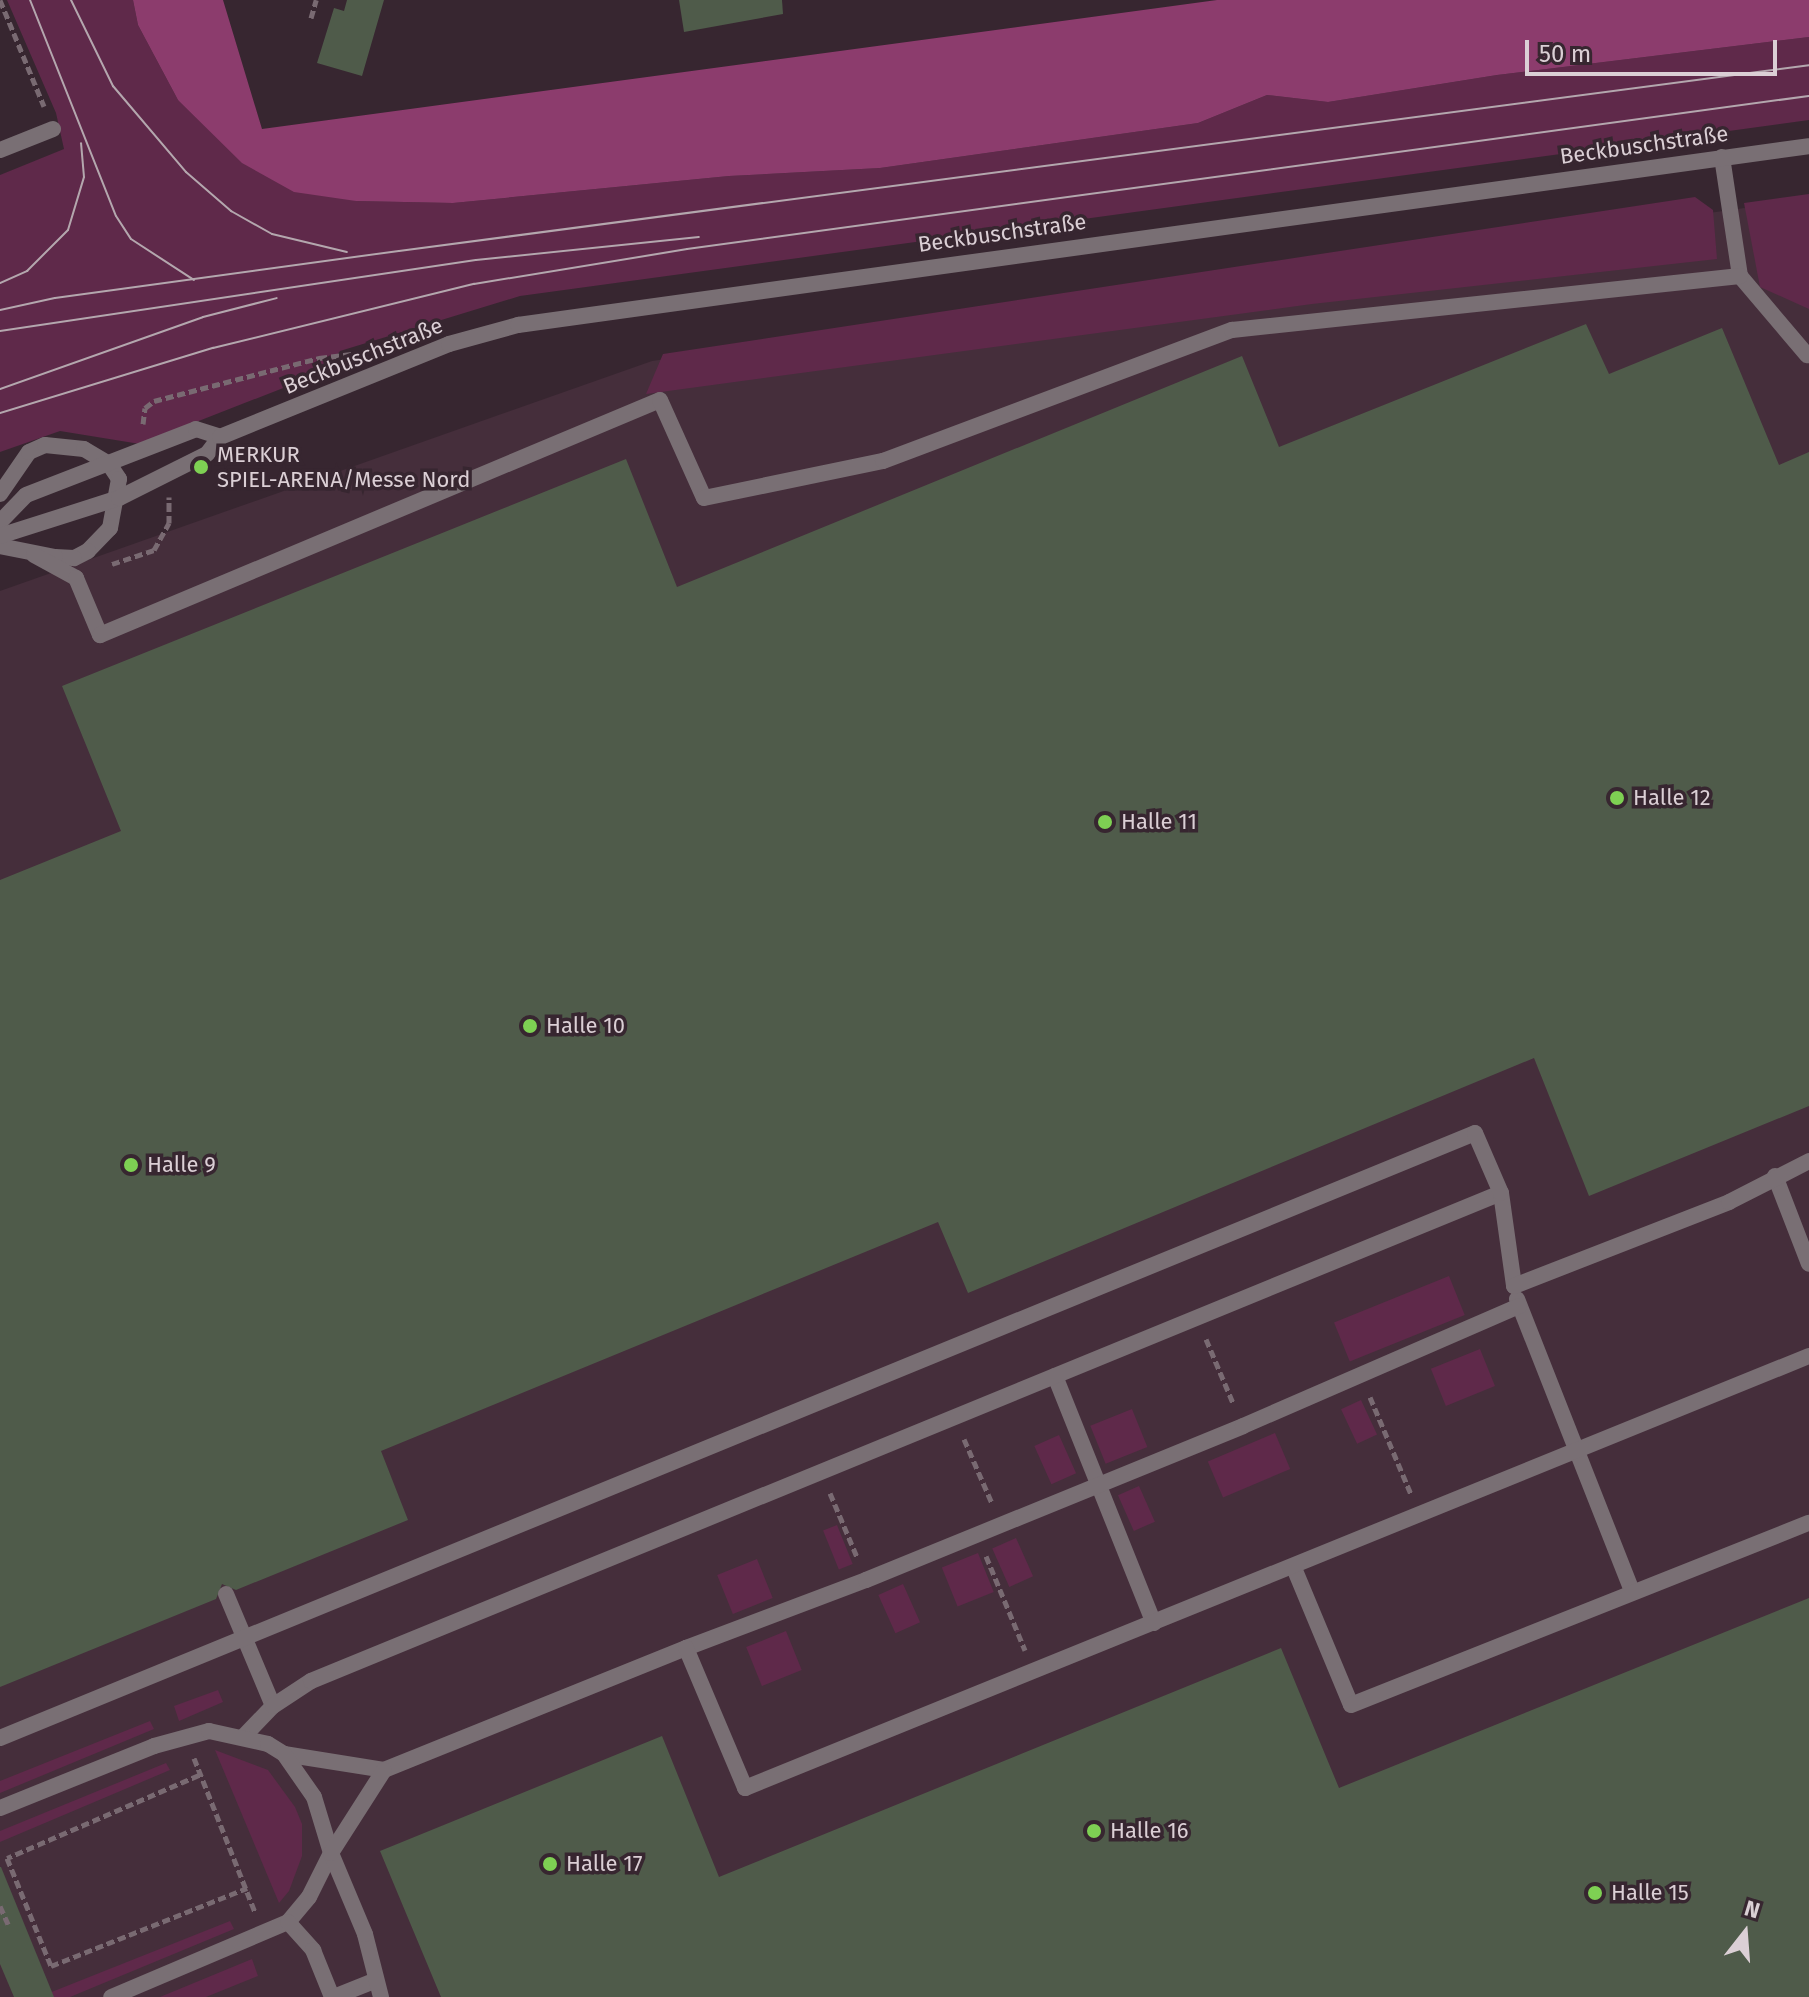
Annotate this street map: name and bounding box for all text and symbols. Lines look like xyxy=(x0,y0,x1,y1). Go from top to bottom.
scale bar xyxy=(1529,24,1781,74)
text: 50 m xyxy=(1539,40,1591,68)
street label: Beckbuschstraße xyxy=(1558,120,1730,170)
street label: Beckbuschstraße xyxy=(916,208,1088,258)
street label: Beckbuschstraße xyxy=(279,312,447,400)
place label: MERKUR SPIEL-ARENA/Messe Nord xyxy=(217,441,470,492)
marker: MERKUR SPIEL-ARENA/Messe Nord xyxy=(192,458,210,476)
place label: Halle 12 xyxy=(1633,785,1711,811)
marker: Halle 12 xyxy=(1608,789,1626,807)
place label: Halle 11 xyxy=(1121,809,1197,835)
marker: Halle 11 xyxy=(1096,813,1114,831)
place label: Halle 10 xyxy=(546,1013,625,1039)
marker: Halle 10 xyxy=(521,1017,539,1035)
place label: Halle 9 xyxy=(147,1152,216,1178)
marker: Halle 9 xyxy=(122,1156,140,1174)
place label: Halle 16 xyxy=(1110,1818,1189,1844)
marker: Halle 16 xyxy=(1085,1822,1103,1840)
place label: Halle 17 xyxy=(566,1851,643,1877)
marker: Halle 17 xyxy=(541,1855,559,1873)
place label: Halle 15 xyxy=(1611,1880,1689,1906)
marker: Halle 15 xyxy=(1586,1884,1604,1902)
north arrow xyxy=(1705,1893,1785,1973)
text: N xyxy=(1741,1895,1763,1925)

